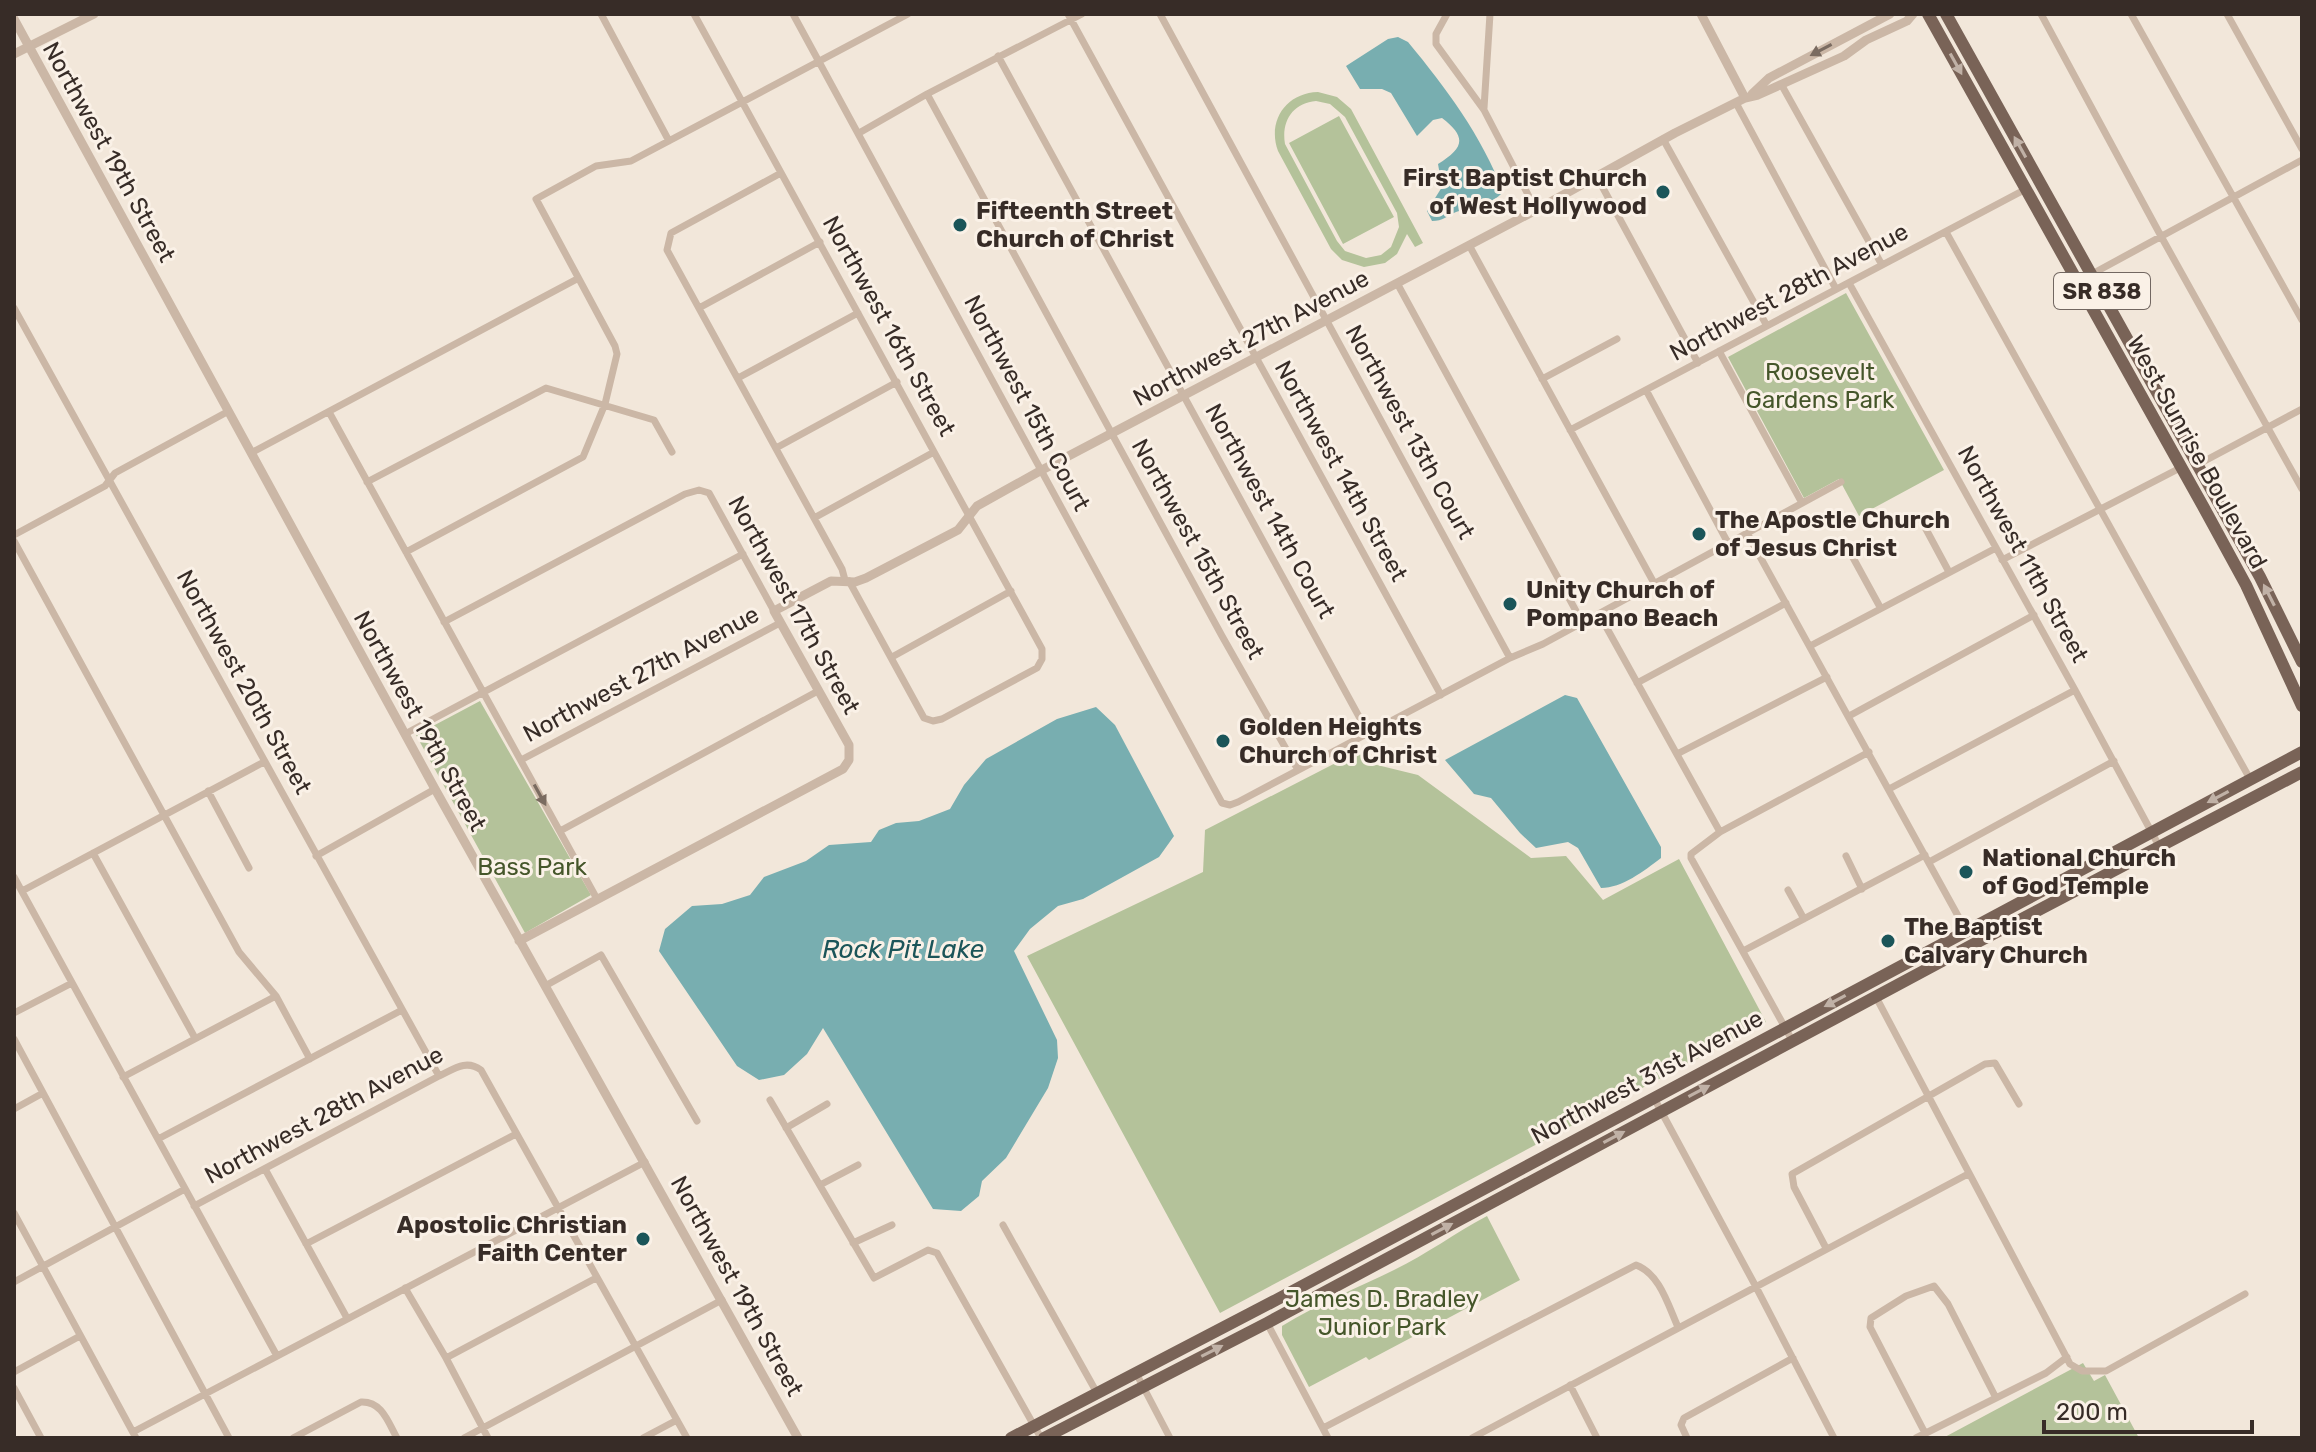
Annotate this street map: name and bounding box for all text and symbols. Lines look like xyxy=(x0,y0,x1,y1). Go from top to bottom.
street label: Northwest 19th Street xyxy=(37,37,181,267)
one-way arrow xyxy=(1810,43,1832,57)
one-way arrow xyxy=(1949,53,1963,75)
one-way arrow xyxy=(2014,135,2027,158)
place label: First Baptist Church of West Hollywood xyxy=(1403,164,1647,220)
marker: First Baptist Church of West Hollywood xyxy=(1654,183,1672,201)
place label: Fifteenth Street Church of Christ xyxy=(976,197,1174,253)
street label: Northwest 16th Street xyxy=(817,211,961,441)
marker: Fifteenth Street Church of Christ xyxy=(951,216,969,234)
street label: Northwest 28th Avenue xyxy=(1665,217,1913,367)
street label: Northwest 27th Avenue xyxy=(1128,264,1374,412)
road number: SR 838 xyxy=(2054,273,2150,309)
street label: Northwest 15th Court xyxy=(958,290,1096,516)
street label: Northwest 13th Court xyxy=(1339,320,1481,544)
street label: West Sunrise Boulevard xyxy=(2121,330,2273,574)
street label: Northwest 14th Street xyxy=(1269,356,1413,586)
park label: Roosevelt Gardens Park xyxy=(1746,358,1895,414)
street label: Northwest 14th Court xyxy=(1199,399,1341,623)
street label: Northwest 15th Street xyxy=(1126,434,1270,664)
street label: Northwest 11th Street xyxy=(1952,441,2094,667)
street label: Northwest 17th Street xyxy=(722,491,866,719)
place label: The Apostle Church of Jesus Christ xyxy=(1715,506,1950,562)
marker: The Apostle Church of Jesus Christ xyxy=(1690,525,1708,543)
street label: Northwest 20th Street xyxy=(171,565,317,799)
place label: Unity Church of Pompano Beach xyxy=(1526,576,1718,632)
one-way arrow xyxy=(2263,584,2276,607)
marker: Unity Church of Pompano Beach xyxy=(1501,595,1519,613)
street label: Northwest 27th Avenue xyxy=(518,600,764,748)
street label: Northwest 19th Street xyxy=(348,606,492,836)
place label: Golden Heights Church of Christ xyxy=(1239,713,1437,769)
marker: Golden Heights Church of Christ xyxy=(1214,732,1232,750)
one-way arrow xyxy=(533,784,547,807)
one-way arrow xyxy=(2206,790,2229,803)
place label: National Church of God Temple xyxy=(1982,844,2176,900)
park label: Bass Park xyxy=(477,853,587,881)
marker: National Church of God Temple xyxy=(1957,863,1975,881)
place label: The Baptist Calvary Church xyxy=(1904,913,2088,969)
marker: The Baptist Calvary Church xyxy=(1879,932,1897,950)
water label: Rock Pit Lake xyxy=(822,934,985,965)
one-way arrow xyxy=(1824,994,1847,1008)
street label: Northwest 31st Avenue xyxy=(1526,1004,1768,1150)
street label: Northwest 28th Avenue xyxy=(200,1040,448,1190)
one-way arrow xyxy=(1687,1085,1710,1098)
one-way arrow xyxy=(1602,1130,1625,1143)
street label: Northwest 19th Street xyxy=(665,1171,809,1401)
place label: Apostolic Christian Faith Center xyxy=(397,1211,627,1267)
one-way arrow xyxy=(1431,1223,1453,1237)
marker: Apostolic Christian Faith Center xyxy=(634,1230,652,1248)
park label: James D. Bradley Junior Park xyxy=(1285,1285,1479,1341)
one-way arrow xyxy=(1201,1344,1224,1358)
scale bar xyxy=(2044,1384,2252,1434)
text: 200 m xyxy=(2056,1398,2128,1426)

